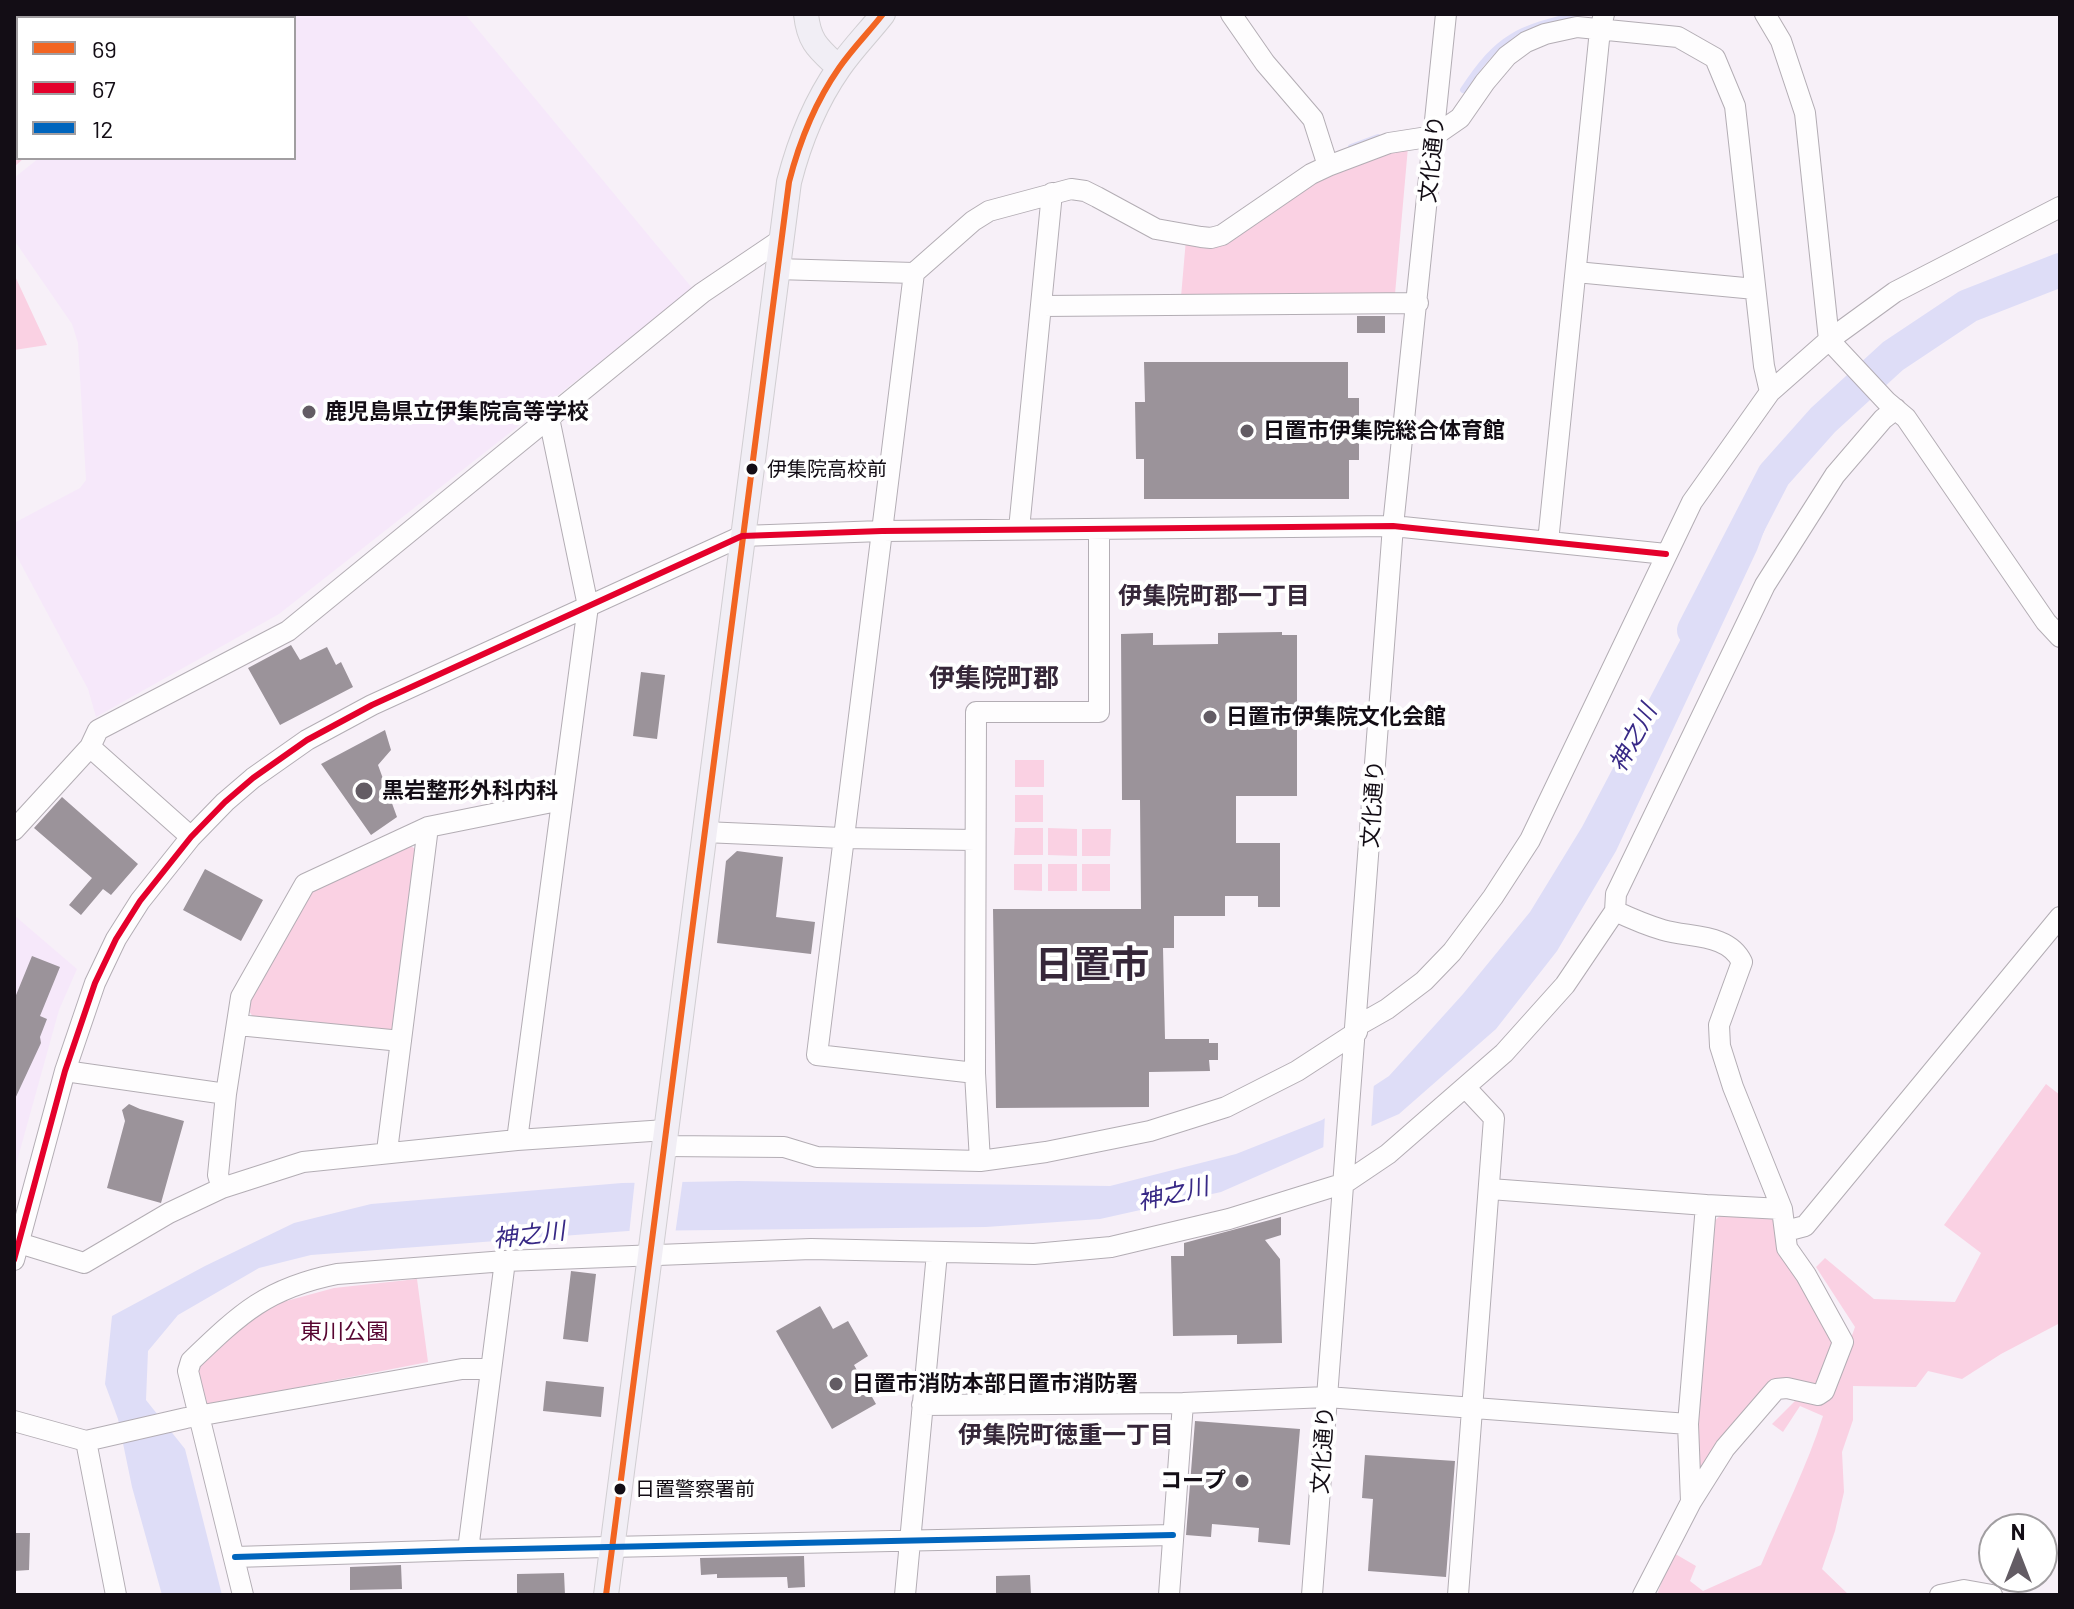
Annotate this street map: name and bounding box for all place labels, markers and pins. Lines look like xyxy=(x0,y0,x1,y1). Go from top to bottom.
place label: 鹿児島県立伊集院高等学校 xyxy=(325,399,589,425)
marker: 鹿児島県立伊集院高等学校 xyxy=(300,403,318,421)
place label: 日置市伊集院総合体育館 xyxy=(1263,418,1505,444)
marker: 日置市伊集院総合体育館 xyxy=(1238,422,1256,440)
place label: 伊集院高校前 xyxy=(767,457,887,481)
marker: 伊集院高校前 xyxy=(744,461,760,477)
place label: 日置市伊集院文化会館 xyxy=(1226,704,1446,730)
marker: 日置市伊集院文化会館 xyxy=(1201,708,1219,726)
place label: 黒岩整形外科内科 xyxy=(382,778,558,804)
marker: 黒岩整形外科内科 xyxy=(353,780,375,802)
place label: 日置市消防本部日置市消防署 xyxy=(852,1371,1138,1397)
marker: 日置市消防本部日置市消防署 xyxy=(827,1375,845,1393)
place label: コープ xyxy=(1160,1468,1226,1494)
marker: コープ xyxy=(1233,1472,1251,1490)
place label: 日置警察署前 xyxy=(635,1477,755,1501)
marker: 日置警察署前 xyxy=(612,1481,628,1497)

